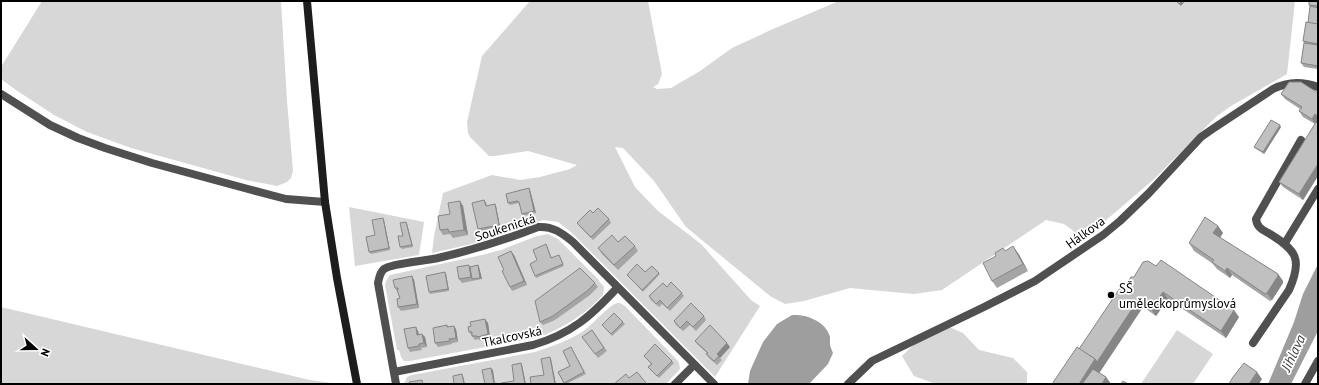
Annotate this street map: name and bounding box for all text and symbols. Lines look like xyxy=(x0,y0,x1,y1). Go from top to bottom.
street label: Soukenická xyxy=(473,210,538,245)
street label: Hálkova xyxy=(1062,212,1108,252)
place label: SŠ uměleckoprůmyslová xyxy=(1119,280,1236,312)
marker: SŠ uměleckoprůmyslová xyxy=(1106,290,1116,300)
street label: Tkalcovská xyxy=(481,322,543,351)
north arrow xyxy=(16,329,56,369)
water label: Jihlava xyxy=(1276,332,1309,375)
text: N xyxy=(38,347,53,358)

